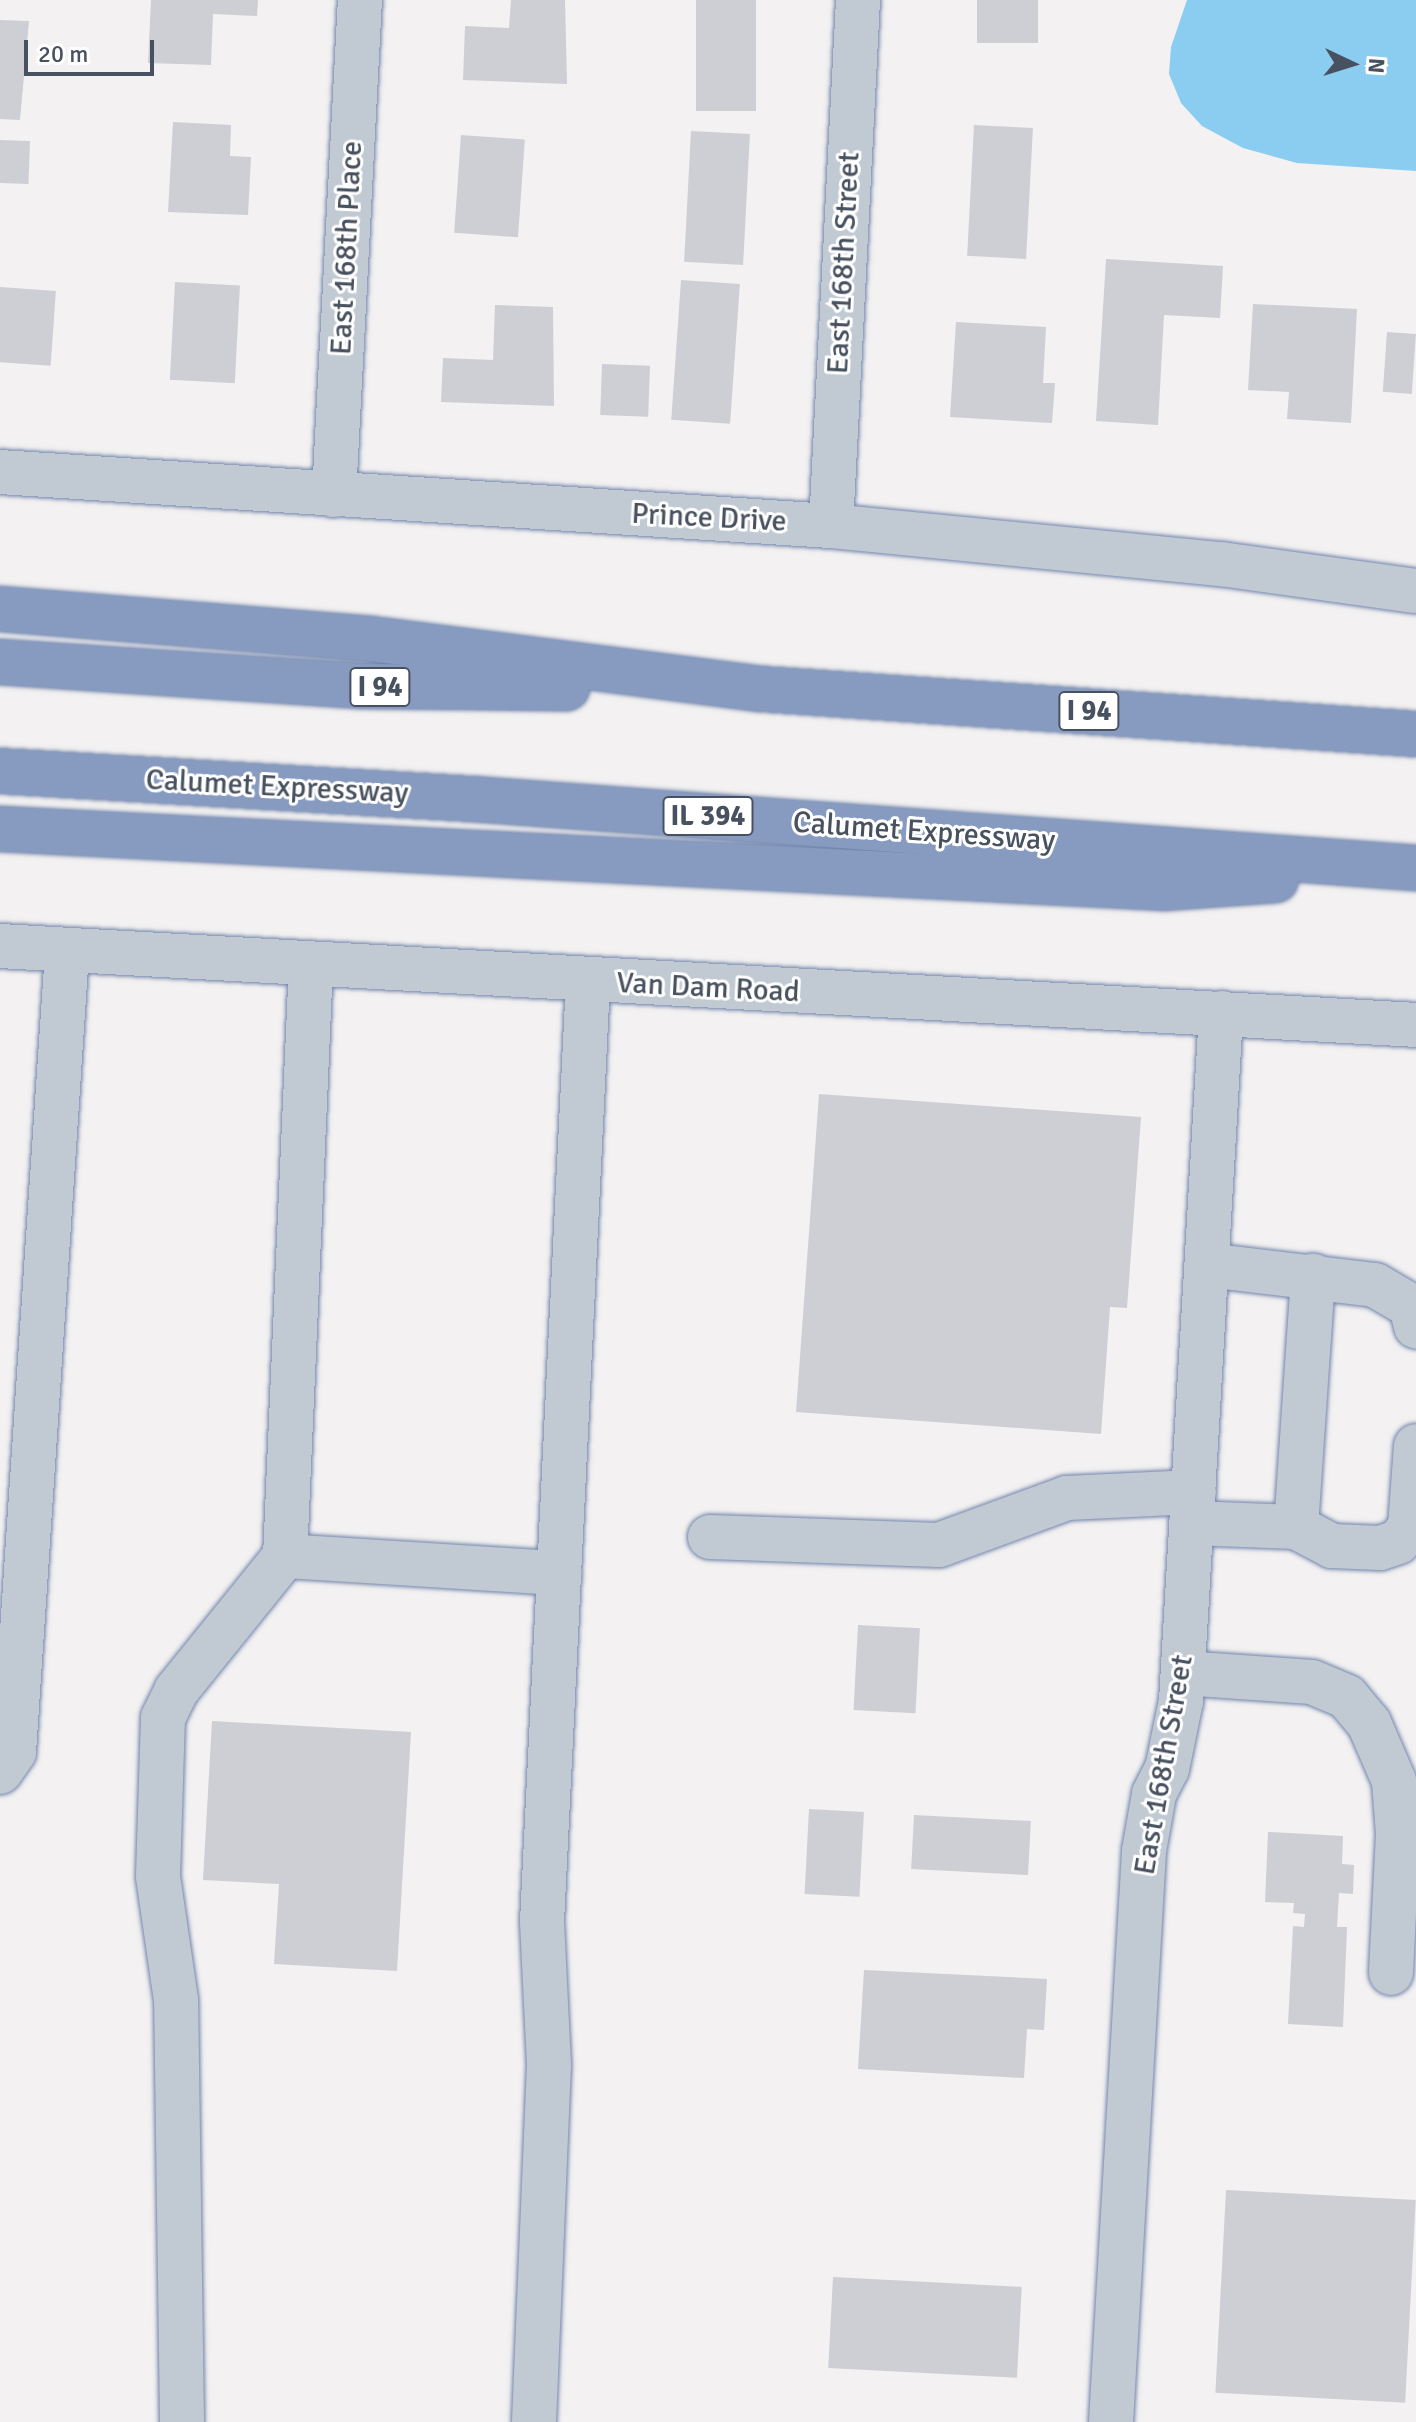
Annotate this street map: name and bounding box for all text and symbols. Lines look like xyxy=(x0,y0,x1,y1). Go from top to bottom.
scale bar xyxy=(28,24,158,74)
north arrow xyxy=(1312,24,1392,104)
text: 20 m xyxy=(38,39,88,69)
text: N xyxy=(1362,57,1390,74)
street label: East 168th Place xyxy=(323,140,371,356)
street label: East 168th Street xyxy=(820,151,868,375)
street label: Prince Drive xyxy=(631,496,787,540)
road number: I 94 xyxy=(348,663,412,711)
road number: I 94 xyxy=(1057,687,1121,735)
street label: Calumet Expressway xyxy=(145,762,409,812)
road number: IL 394 xyxy=(662,792,754,840)
street label: Calumet Expressway xyxy=(792,805,1056,859)
street label: Van Dam Road xyxy=(616,965,800,1011)
street label: East 168th Street xyxy=(1127,1652,1201,1878)

